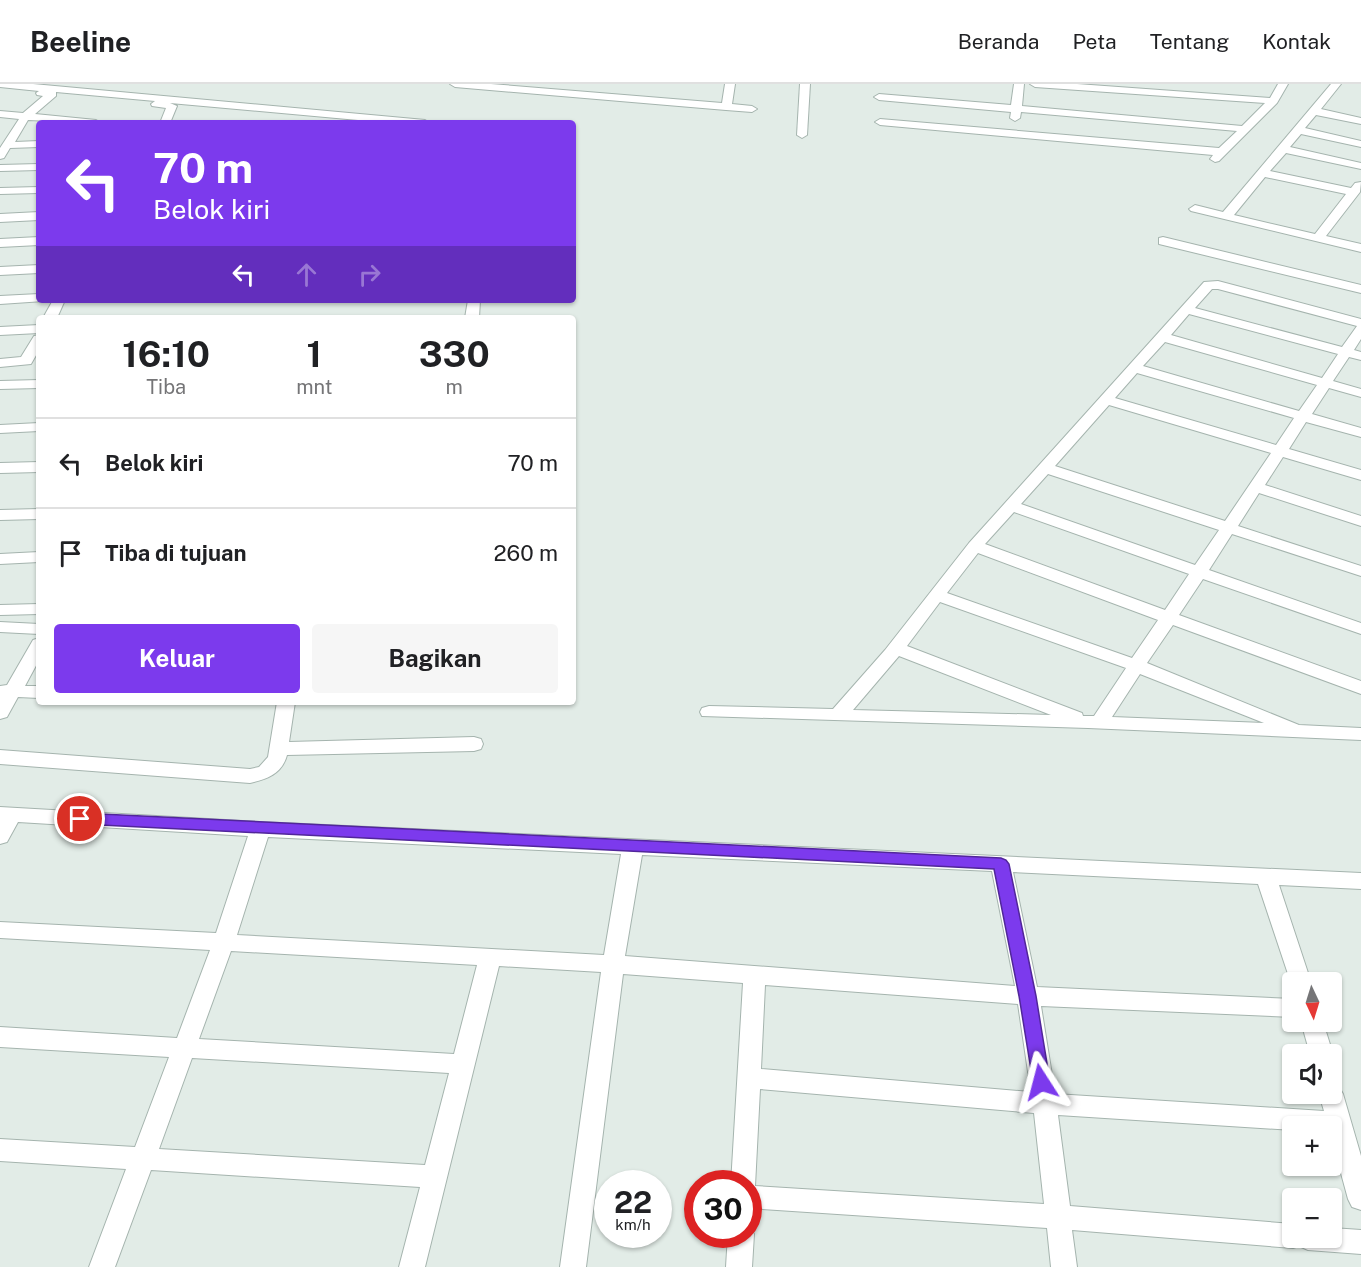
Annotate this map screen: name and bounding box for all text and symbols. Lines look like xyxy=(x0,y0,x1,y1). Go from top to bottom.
text: Beeline xyxy=(30,25,131,58)
text: Beranda xyxy=(958,29,1039,54)
text: Peta xyxy=(1072,29,1117,54)
text: Tentang xyxy=(1150,29,1229,54)
text: Kontak xyxy=(1262,29,1331,54)
text: 70 m xyxy=(153,143,253,192)
icon: left xyxy=(54,144,132,222)
text: Belok kiri xyxy=(153,193,270,225)
icon: left xyxy=(227,258,260,291)
icon: ahead xyxy=(290,258,323,291)
icon: right xyxy=(353,258,386,291)
text: 16:10 xyxy=(122,333,210,375)
text: 1 xyxy=(307,333,322,375)
text: 330 xyxy=(419,333,490,375)
text: Tiba xyxy=(146,375,186,399)
text: mnt xyxy=(296,375,332,399)
text: m xyxy=(446,375,463,399)
icon: left xyxy=(54,447,87,480)
text: Belok kiri xyxy=(105,450,203,476)
text: 70 m xyxy=(507,450,558,476)
icon: arrive xyxy=(54,537,87,570)
text: Tiba di tujuan xyxy=(105,540,246,566)
text: 260 m xyxy=(493,540,558,566)
button: Keluar xyxy=(54,624,300,693)
button: Bagikan xyxy=(312,624,558,693)
pin xyxy=(54,793,105,844)
icon: arrive xyxy=(63,802,96,835)
north arrow xyxy=(1282,972,1342,1032)
map controls xyxy=(1282,972,1342,1248)
button: sound xyxy=(1282,1044,1342,1104)
position arrow xyxy=(1009,1050,1073,1114)
button: + xyxy=(1282,1116,1342,1176)
speed limit sign: 30 xyxy=(684,1170,762,1248)
text: 22 xyxy=(614,1184,652,1220)
button: − xyxy=(1282,1188,1342,1248)
text: km/h xyxy=(615,1216,651,1233)

